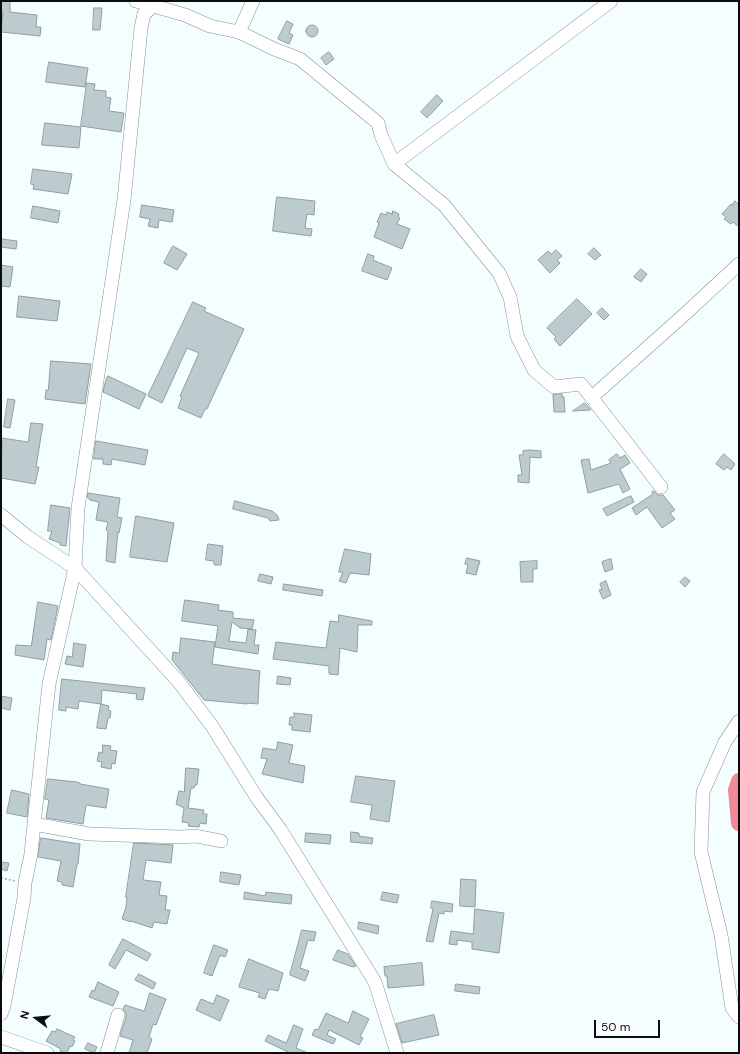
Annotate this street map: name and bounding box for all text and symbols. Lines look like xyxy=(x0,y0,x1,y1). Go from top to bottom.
north arrow xyxy=(16,998,56,1038)
text: N xyxy=(17,1009,32,1020)
scale bar xyxy=(596,1012,662,1038)
text: 50 m xyxy=(601,1019,630,1035)

